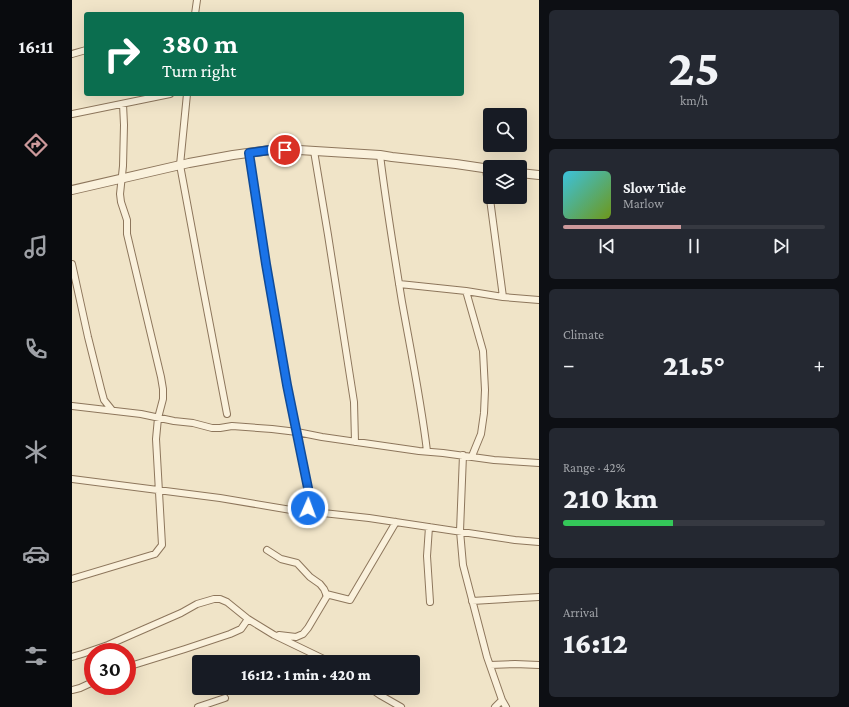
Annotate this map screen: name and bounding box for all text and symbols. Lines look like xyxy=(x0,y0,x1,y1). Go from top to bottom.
icon: right xyxy=(96,28,148,80)
text: 380 m xyxy=(162,28,238,59)
text: 16:11 xyxy=(18,37,54,57)
text: 25 xyxy=(668,38,720,96)
text: Turn right xyxy=(162,61,236,81)
text: km/h xyxy=(680,93,708,108)
map controls xyxy=(483,108,527,204)
button: search xyxy=(483,108,527,152)
icon: directions xyxy=(22,131,50,159)
pin xyxy=(268,133,302,167)
icon: arrive xyxy=(274,139,296,161)
button: layers xyxy=(483,160,527,204)
text: Slow Tide xyxy=(623,180,686,196)
text: Marlow xyxy=(623,196,664,211)
icon: music xyxy=(22,233,50,261)
icon: previous xyxy=(596,235,618,257)
icon: pause xyxy=(683,235,705,257)
icon: next xyxy=(770,235,792,257)
text: Climate xyxy=(563,327,604,342)
icon: phone xyxy=(22,335,50,363)
text: 21.5° xyxy=(663,348,725,381)
text: − xyxy=(563,352,575,377)
text: + xyxy=(813,352,825,377)
icon: climate xyxy=(22,438,50,466)
text: Range · 42% xyxy=(563,460,625,475)
text: 210 km xyxy=(563,481,658,514)
position arrow xyxy=(287,487,329,529)
icon: car xyxy=(22,540,50,568)
text: Arrival xyxy=(563,605,598,620)
text: 16:12 xyxy=(563,626,628,659)
icon: filters xyxy=(22,642,50,670)
speed limit sign: 30 xyxy=(84,643,136,695)
text: 16:12 · 1 min · 420 m xyxy=(241,667,371,683)

